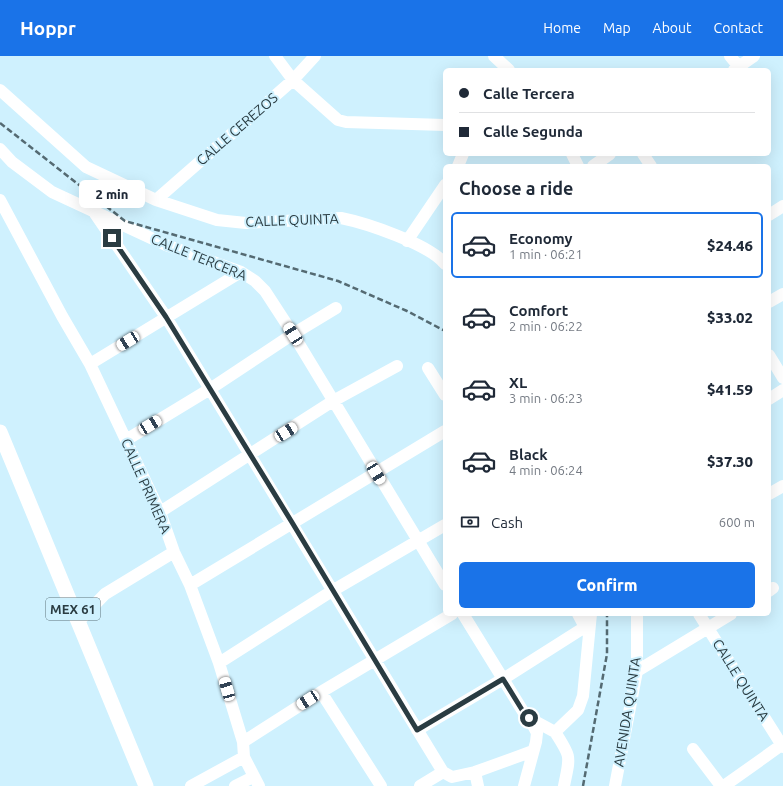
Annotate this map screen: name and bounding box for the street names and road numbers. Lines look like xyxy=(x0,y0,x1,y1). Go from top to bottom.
street label: CALLE CEREZOS xyxy=(193,89,281,169)
street label: CALLE QUINTA xyxy=(245,210,339,230)
street label: CALLE TERCERA xyxy=(149,230,249,284)
street label: CALLE PRIMERA xyxy=(118,436,174,536)
road number: MEX 61 xyxy=(46,598,100,620)
street label: CALLE QUINTA xyxy=(709,636,773,724)
street label: AVENIDA QUINTA xyxy=(610,656,644,768)

